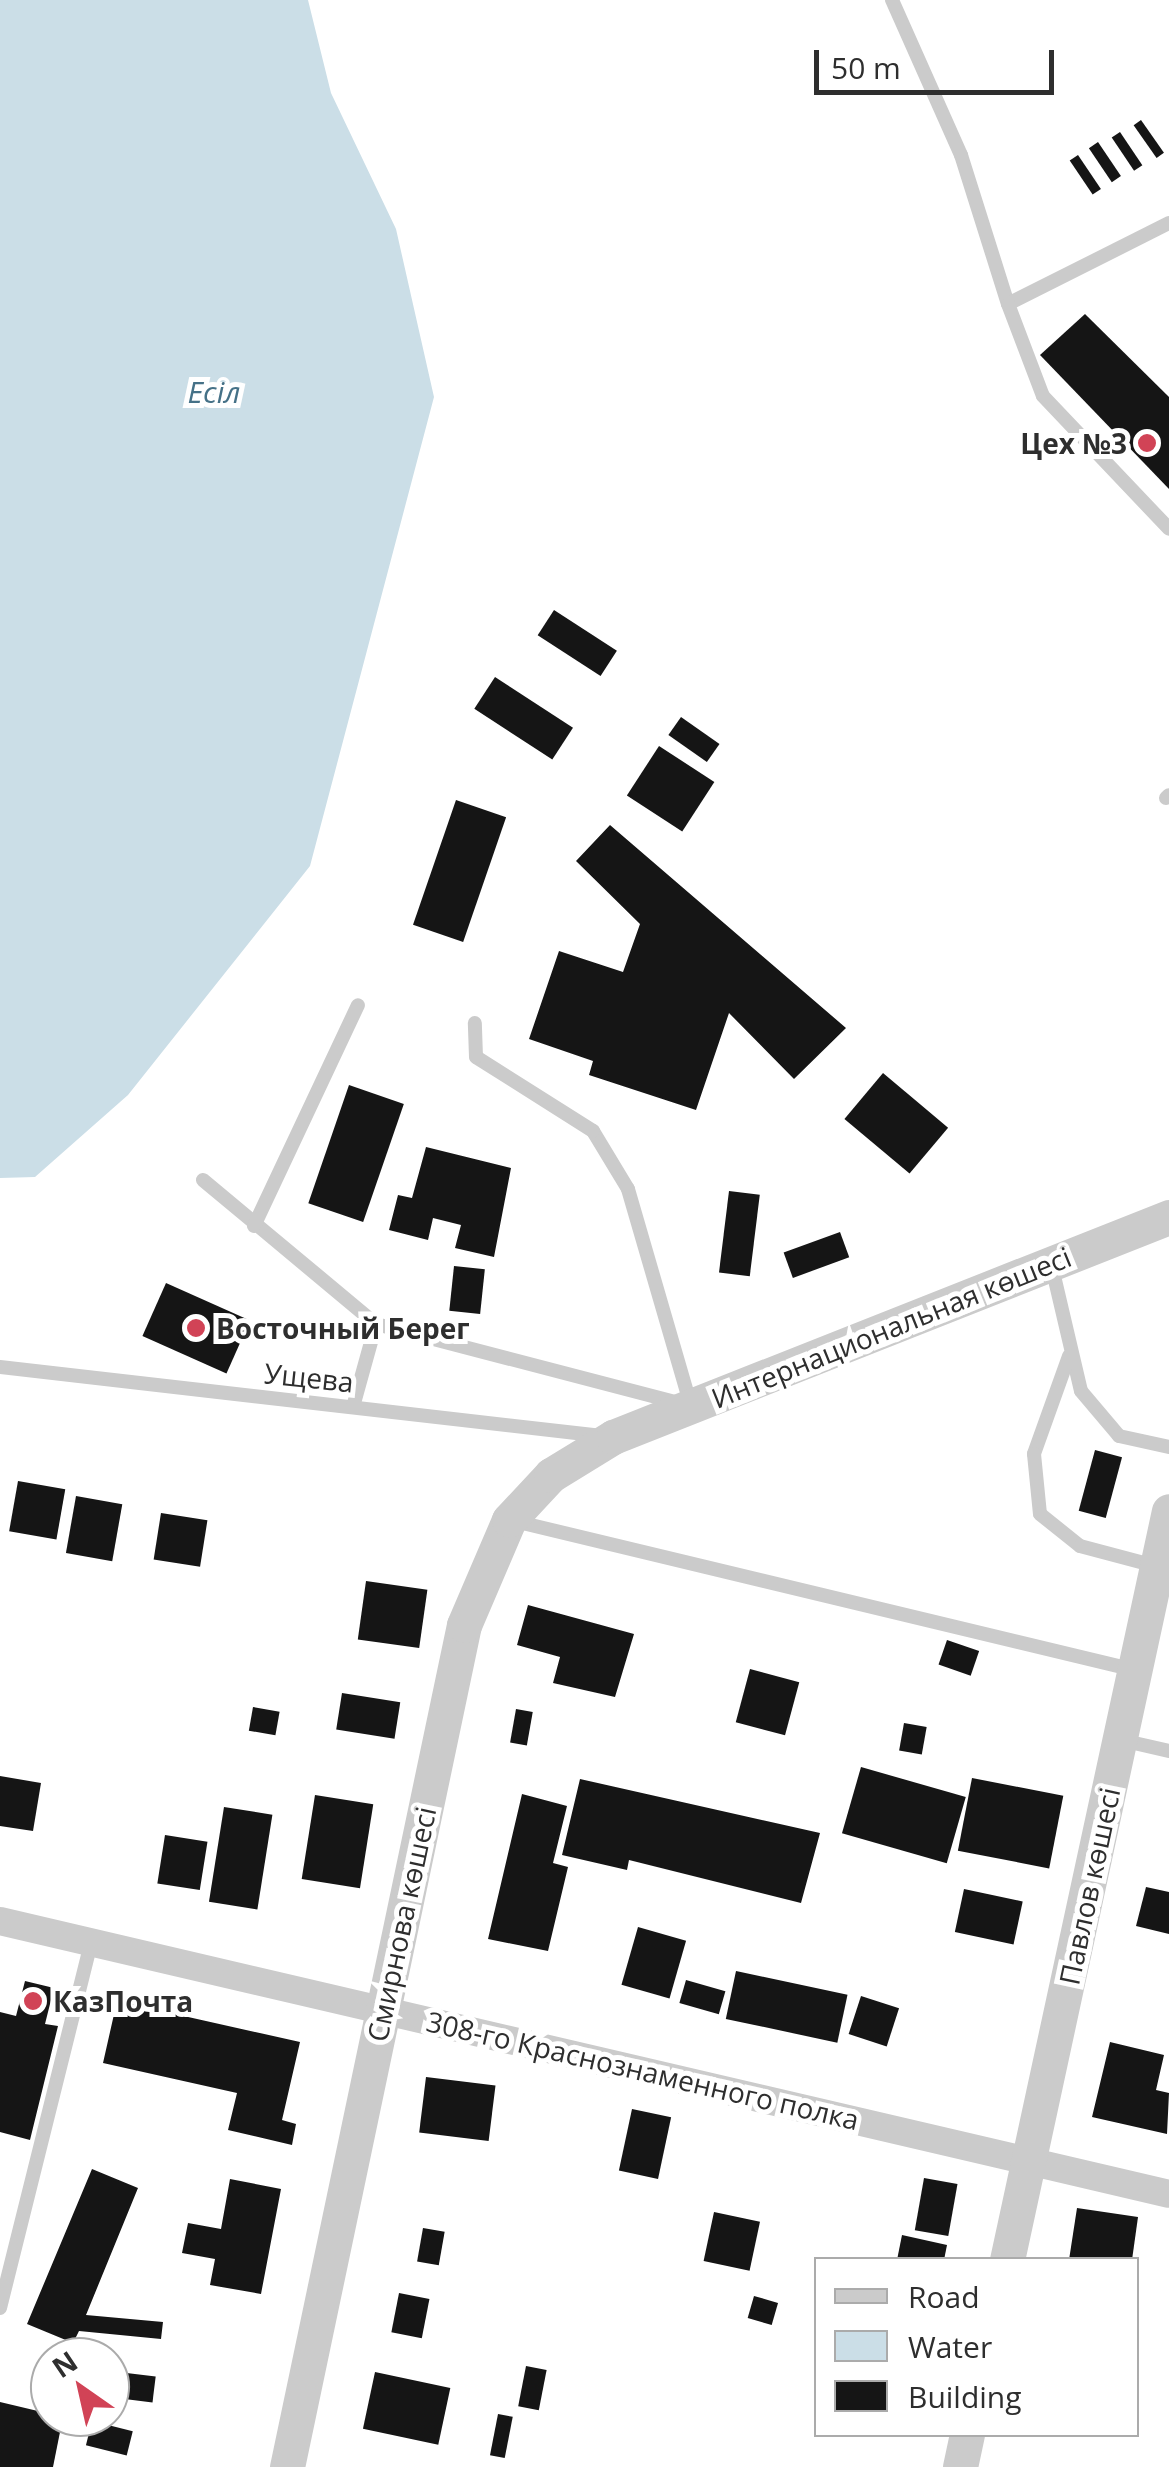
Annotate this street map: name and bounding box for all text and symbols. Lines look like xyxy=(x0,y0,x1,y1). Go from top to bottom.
scale bar xyxy=(819,30,1059,92)
text: 50 m xyxy=(831,47,901,88)
water label: Есіл xyxy=(188,374,240,410)
place label: Цех №3 xyxy=(1020,426,1127,460)
marker: Цех №3 xyxy=(1136,432,1158,454)
street label: Интернациональная көшесі xyxy=(706,1239,1076,1415)
place label: Восточный Берег xyxy=(216,1311,470,1345)
marker: Восточный Берег xyxy=(185,1317,207,1339)
street label: Ущева xyxy=(263,1356,355,1398)
street label: Павлов көшесі xyxy=(1052,1784,1126,1988)
street label: Смирнова көшесі xyxy=(360,1804,442,2044)
place label: КазПочта xyxy=(53,1984,193,2018)
marker: КазПочта xyxy=(22,1990,44,2012)
street label: 308-го Краснознаменного полка xyxy=(424,2004,862,2136)
legend xyxy=(814,2257,1139,2437)
text: Road xyxy=(908,2276,980,2317)
text: Water xyxy=(908,2326,992,2367)
north arrow xyxy=(30,2337,130,2437)
text: N xyxy=(44,2342,84,2386)
text: Building xyxy=(908,2376,1022,2417)

